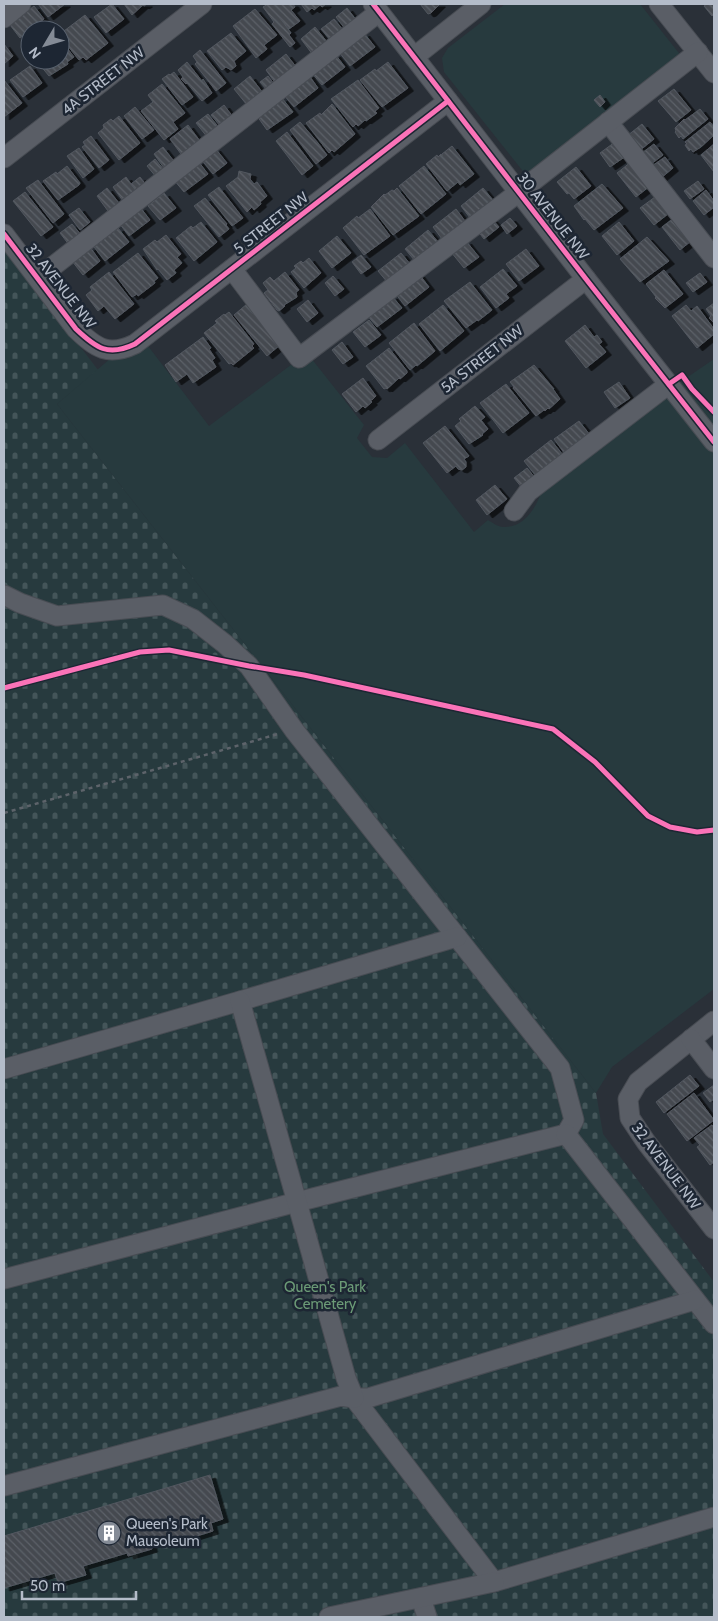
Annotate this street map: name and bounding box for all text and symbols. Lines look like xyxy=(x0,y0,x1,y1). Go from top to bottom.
north arrow xyxy=(20,20,70,70)
street label: 4A STREET NW xyxy=(58,43,149,119)
text: N xyxy=(25,44,45,62)
street label: 30 AVENUE NW xyxy=(513,169,593,264)
street label: 5 STREET NW xyxy=(230,188,313,258)
street label: 32 AVENUE NW xyxy=(22,240,100,333)
street label: 5A STREET NW xyxy=(437,321,527,397)
street label: 32 AVENUE NW xyxy=(628,1119,705,1213)
park label: Queen's Park Cemetery xyxy=(284,1278,366,1313)
place label: Queen's Park Mausoleum xyxy=(126,1515,208,1550)
building icon: Queen's Park Mausoleum xyxy=(96,1520,122,1546)
scale bar xyxy=(22,1568,136,1600)
text: 50 m xyxy=(30,1577,65,1595)

